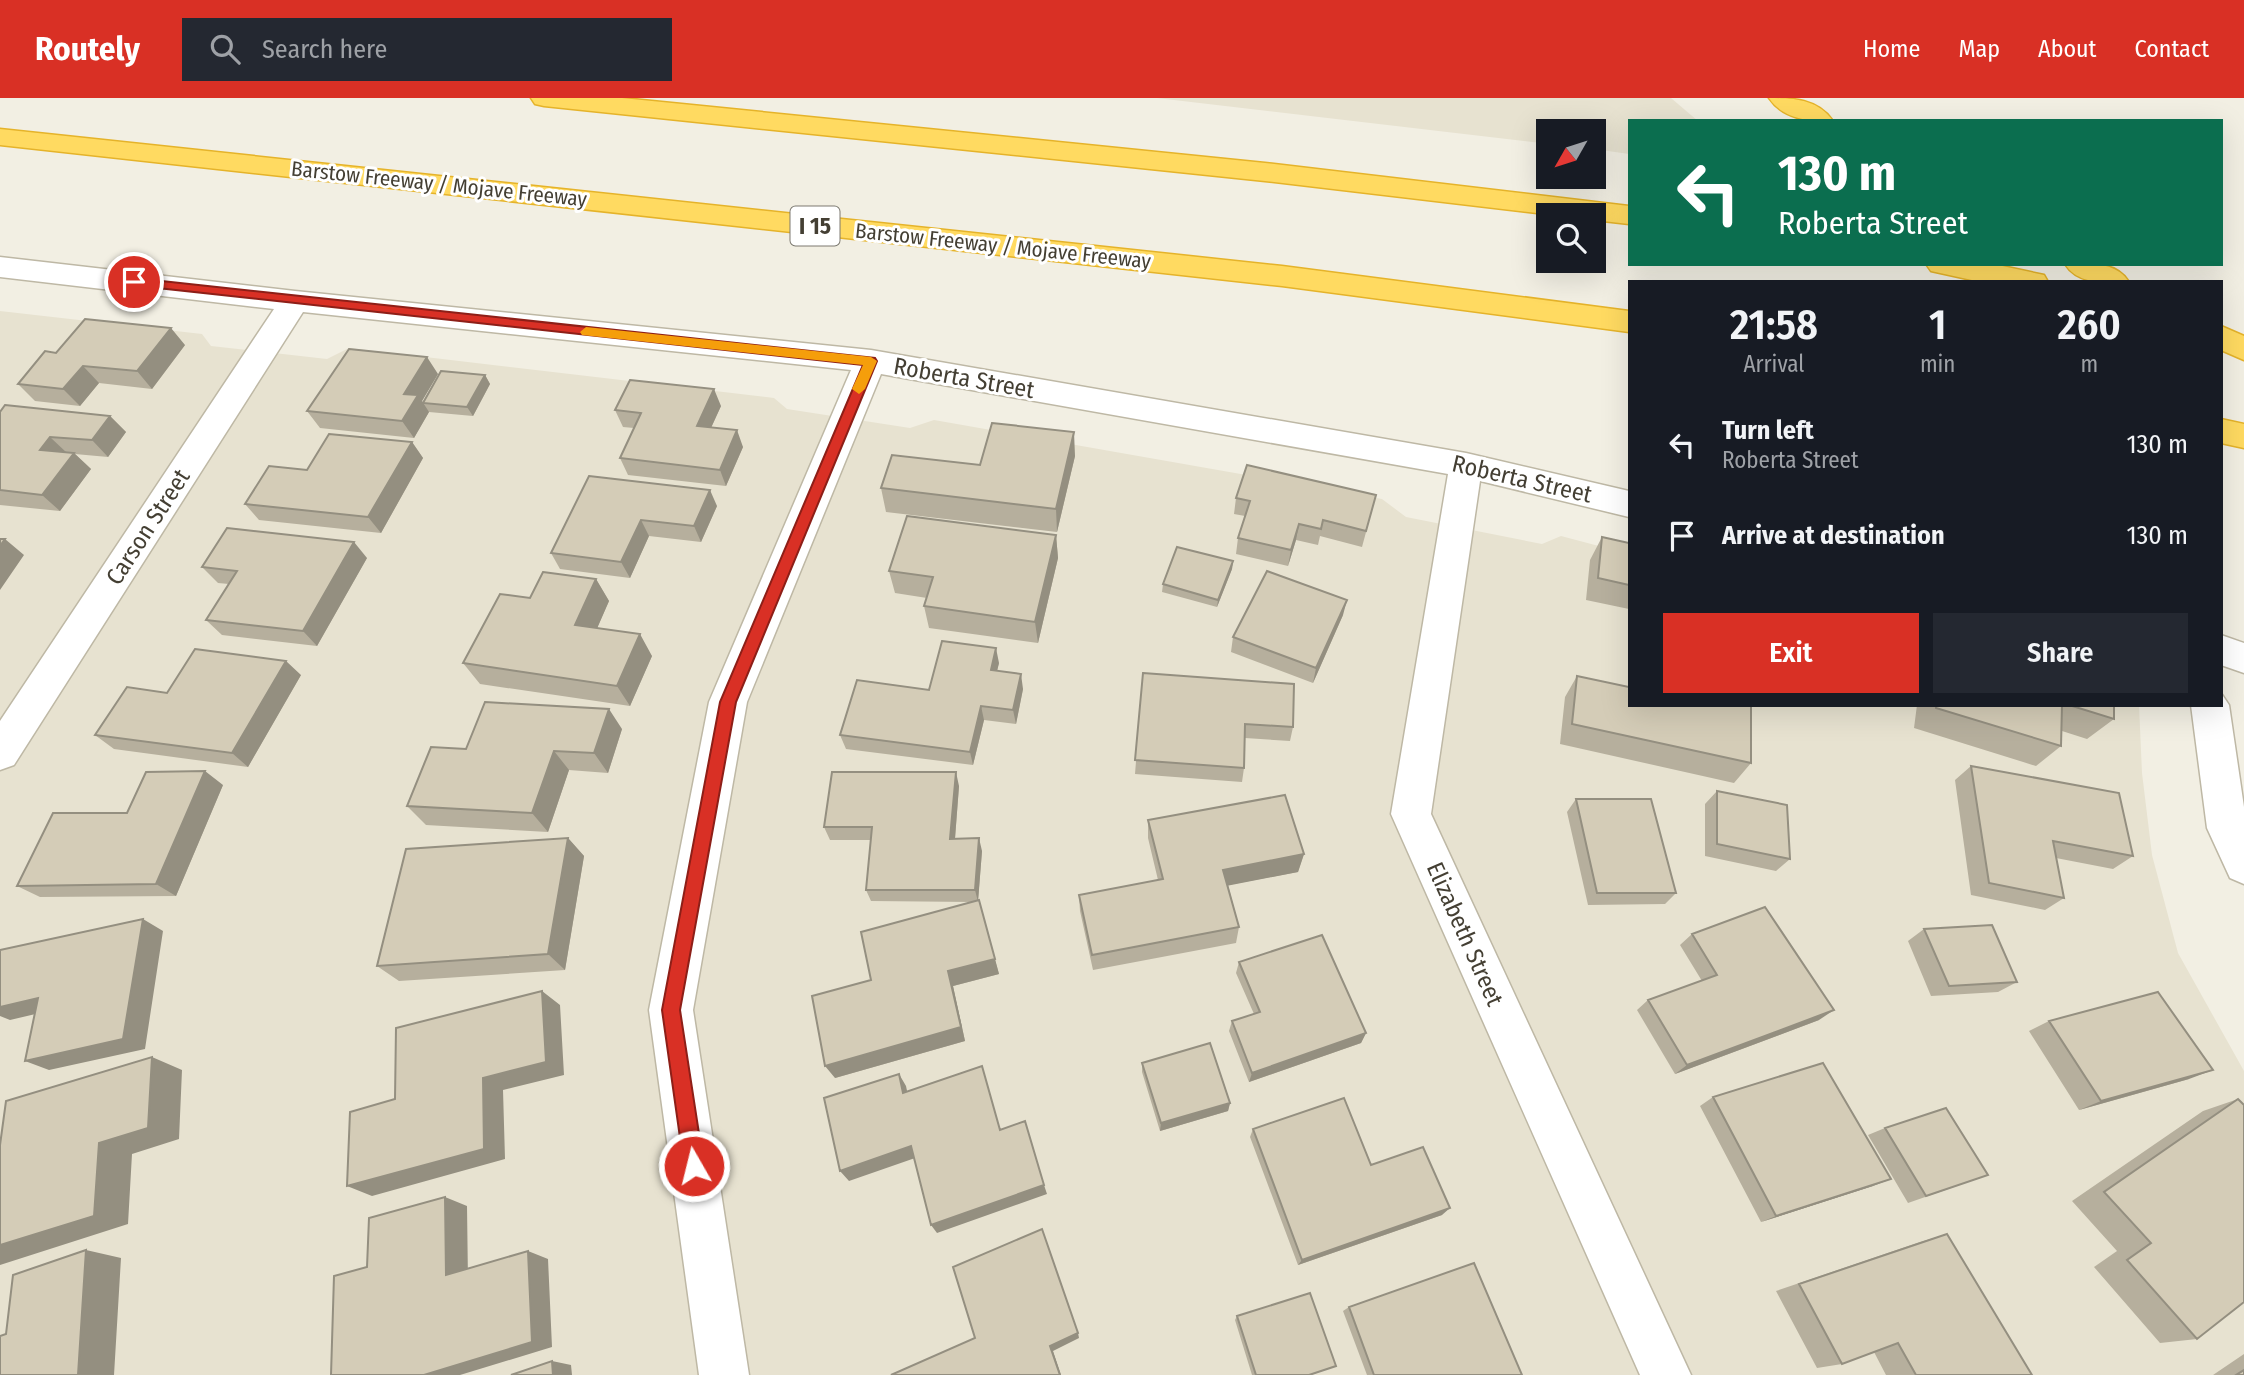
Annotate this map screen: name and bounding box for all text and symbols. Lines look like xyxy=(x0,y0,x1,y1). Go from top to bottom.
search box xyxy=(182,18,672,81)
text: Routely xyxy=(35,29,140,69)
icon: search xyxy=(206,30,244,68)
text: Search here xyxy=(262,34,387,65)
text: Home xyxy=(1863,35,1920,63)
text: Map xyxy=(1958,35,2000,63)
text: About xyxy=(2038,35,2096,63)
text: Contact xyxy=(2134,35,2209,63)
north arrow xyxy=(1536,119,1606,189)
map controls xyxy=(1536,119,1606,273)
text: 130 m xyxy=(1778,144,1896,203)
icon: left xyxy=(1663,147,1754,238)
street label: Barstow Freeway / Mojave Freeway xyxy=(290,156,589,213)
button: search xyxy=(1536,203,1606,273)
text: Roberta Street xyxy=(1778,204,1968,242)
road number: I 15 xyxy=(790,206,840,246)
street label: Barstow Freeway / Mojave Freeway xyxy=(854,218,1153,275)
pin xyxy=(104,252,164,312)
icon: arrive xyxy=(115,263,153,301)
text: 21:58 xyxy=(1730,300,1818,350)
text: 1 xyxy=(1929,300,1946,350)
text: 260 xyxy=(2057,300,2121,350)
text: Arrival xyxy=(1743,350,1804,378)
text: min xyxy=(1920,350,1955,378)
text: m xyxy=(2080,350,2098,378)
street label: Roberta Street xyxy=(891,352,1037,404)
text: Turn left xyxy=(1722,415,1814,446)
icon: left xyxy=(1663,426,1701,464)
text: 130 m xyxy=(2126,429,2188,460)
text: Roberta Street xyxy=(1722,446,1859,474)
street label: Roberta Street xyxy=(1449,449,1595,509)
street label: Carson Street xyxy=(100,464,196,590)
icon: arrive xyxy=(1663,517,1701,555)
text: Arrive at destination xyxy=(1722,520,1945,551)
text: 130 m xyxy=(2126,520,2188,551)
button: Exit xyxy=(1663,613,1919,693)
button: Share xyxy=(1933,613,2188,693)
street label: Elizabeth Street xyxy=(1421,858,1509,1010)
position arrow xyxy=(657,1129,731,1203)

